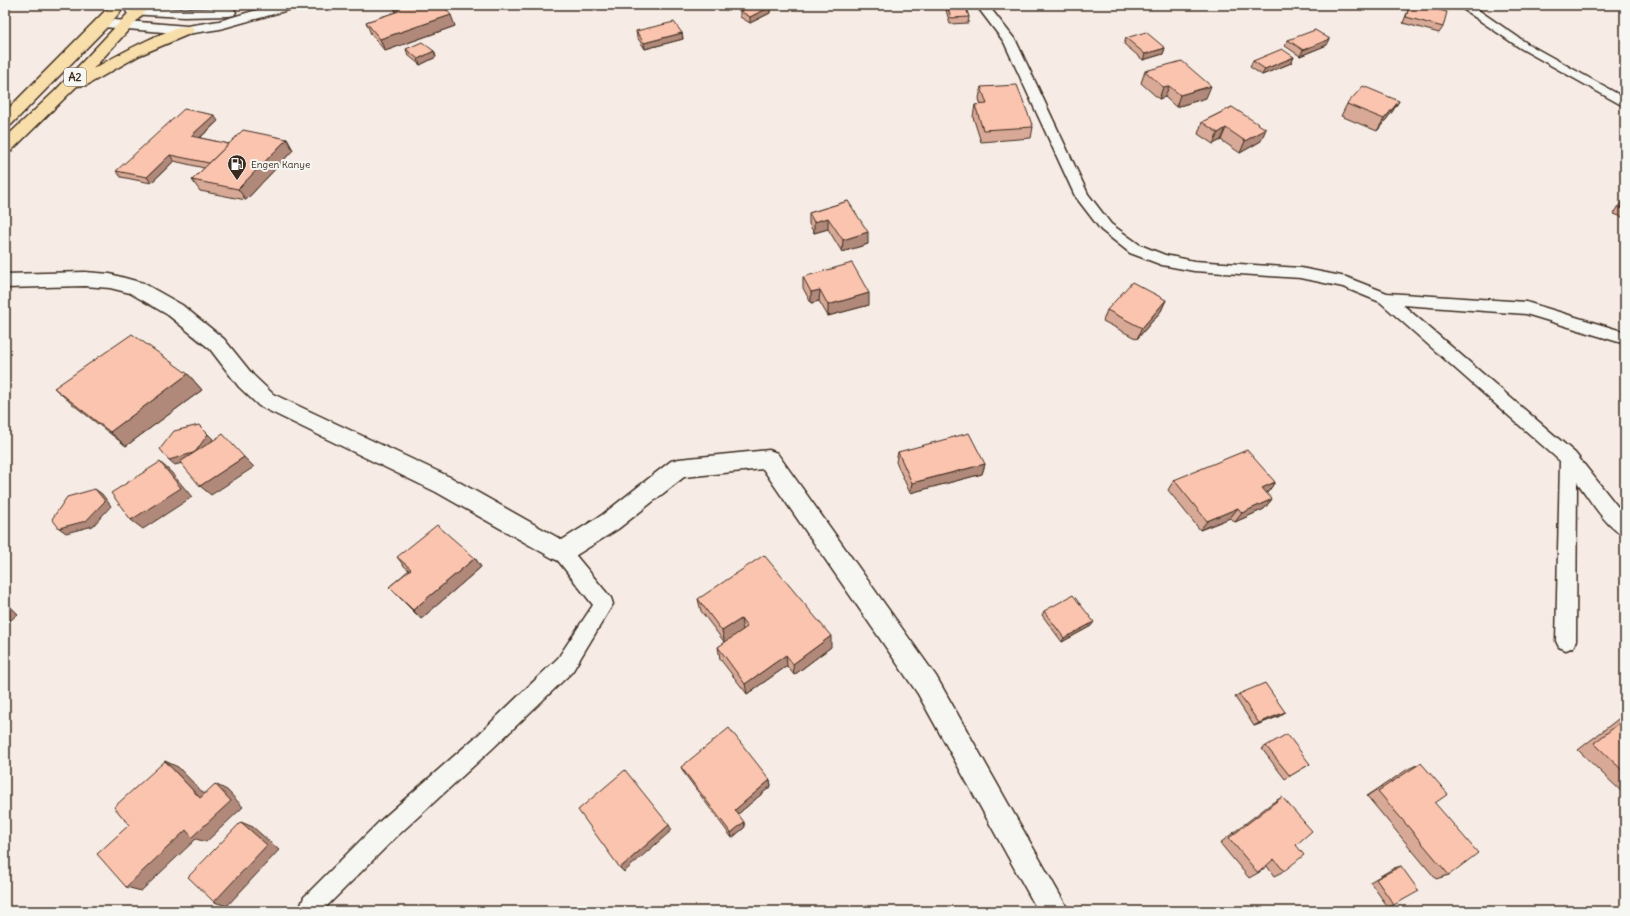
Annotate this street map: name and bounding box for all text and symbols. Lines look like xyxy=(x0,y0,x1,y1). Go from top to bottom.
road number: A2 xyxy=(64,68,86,86)
fuel station icon: Engen Kanye xyxy=(226,153,248,181)
place label: Engen Kanye xyxy=(251,158,310,171)

